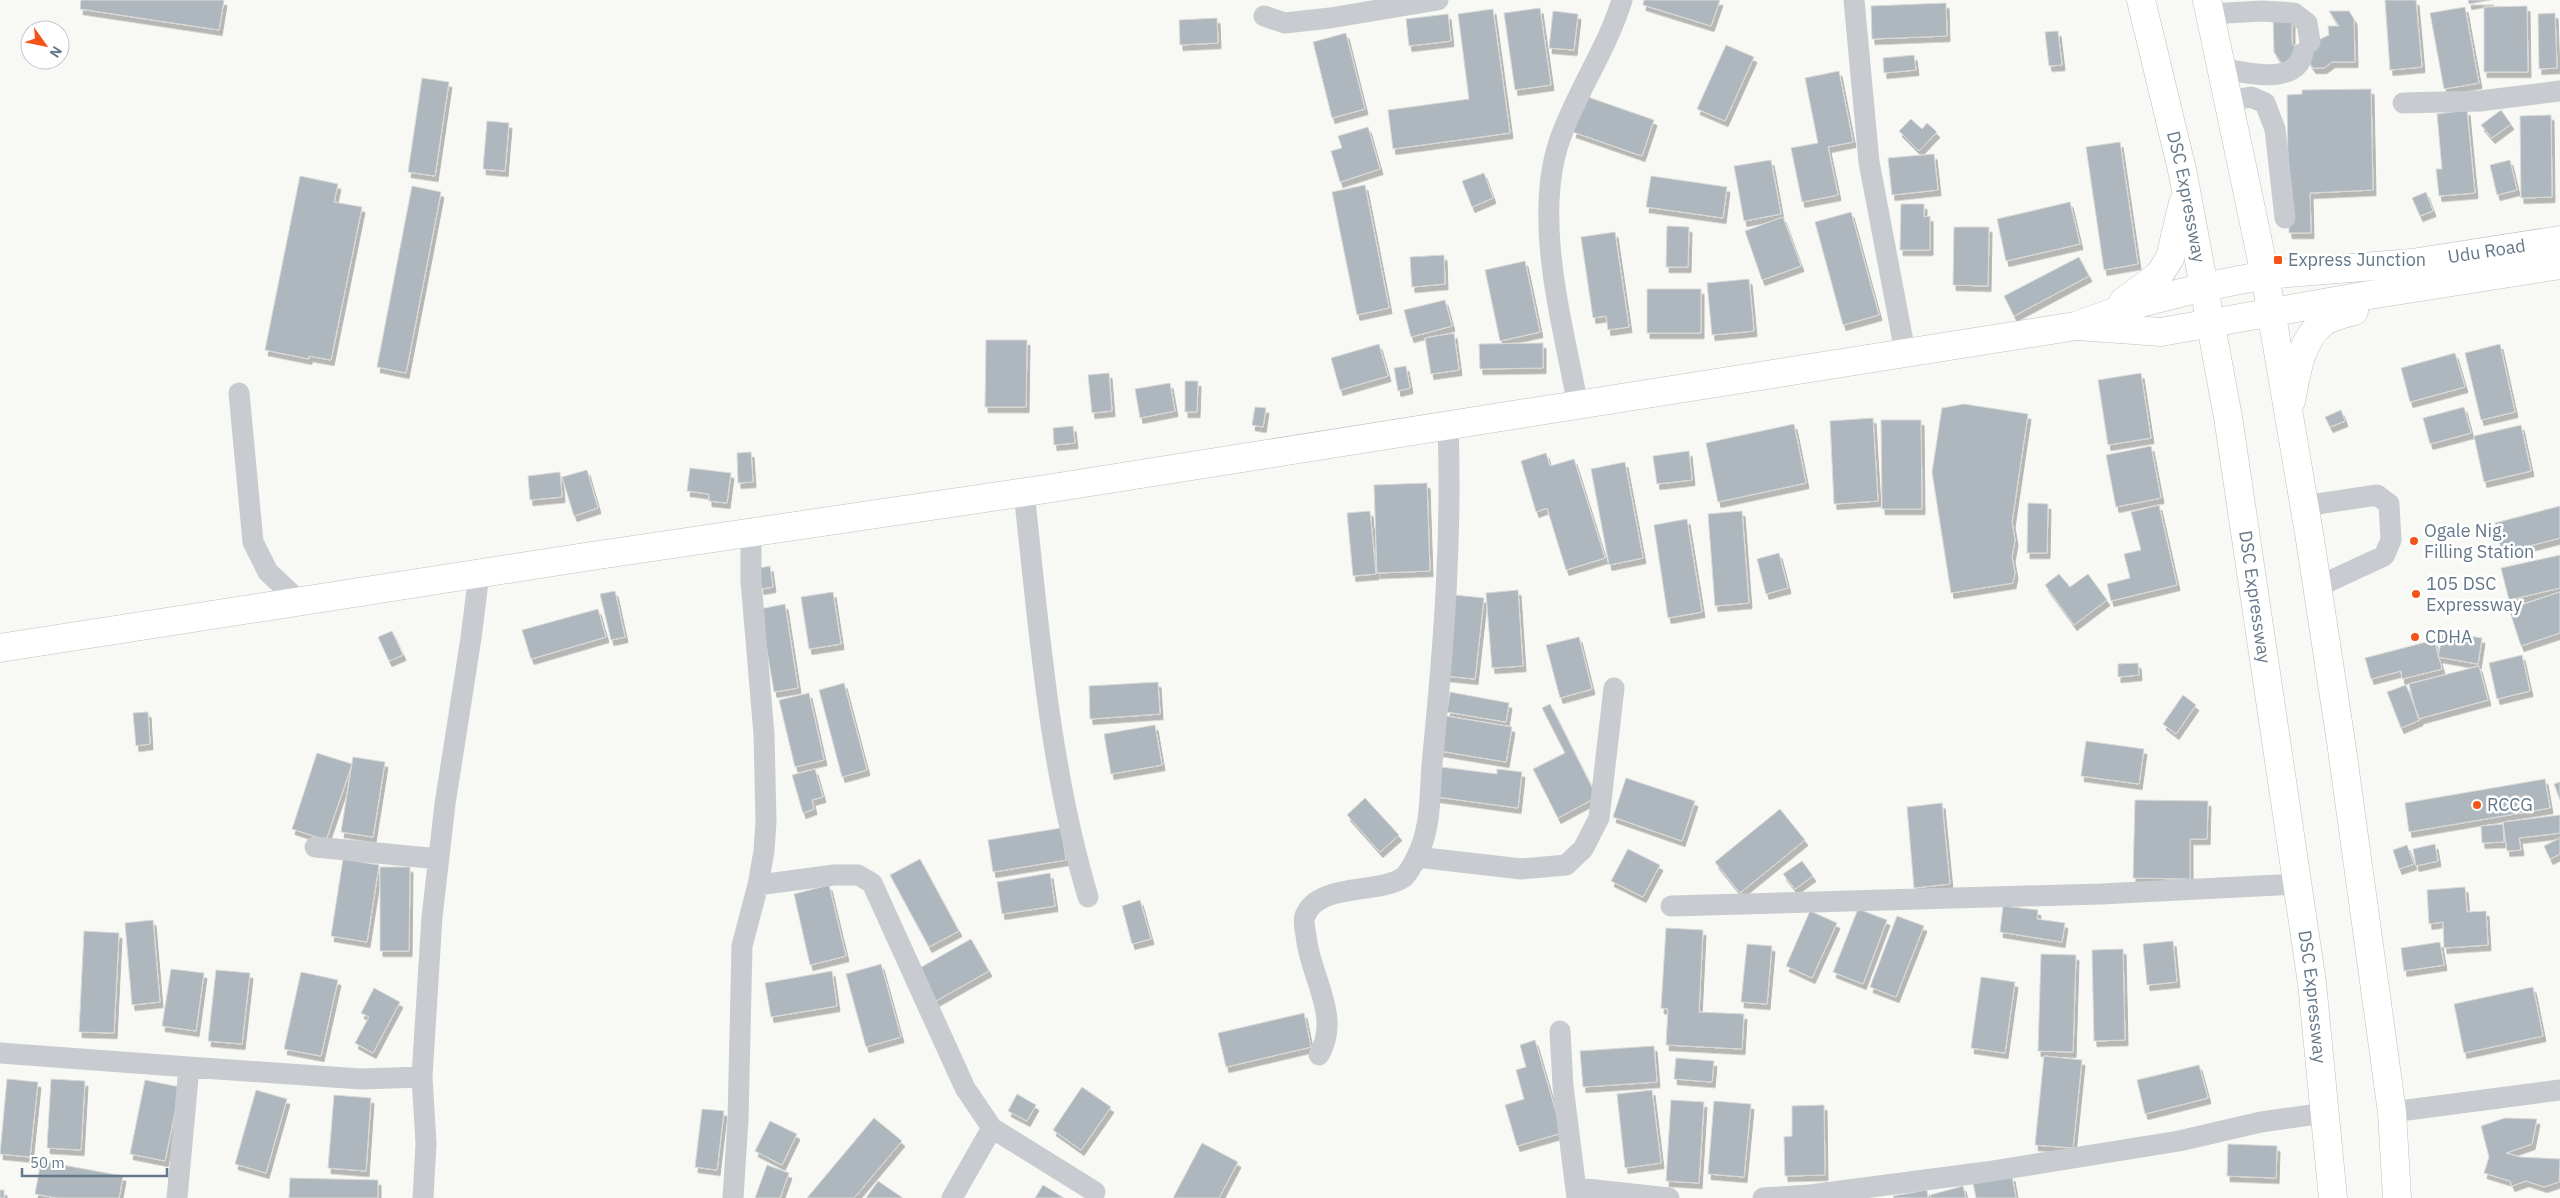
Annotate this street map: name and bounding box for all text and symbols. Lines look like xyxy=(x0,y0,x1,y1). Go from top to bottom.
north arrow xyxy=(20,20,70,70)
text: N xyxy=(46,43,66,61)
street label: DSC Expressway xyxy=(2162,128,2211,265)
street label: Udu Road xyxy=(2446,234,2527,268)
place label: Express Junction xyxy=(2288,248,2426,271)
marker: Express Junction xyxy=(2272,254,2284,266)
place label: Ogale Nig. Filling Station xyxy=(2424,519,2534,563)
street label: DSC Expressway xyxy=(2234,529,2276,665)
marker: Ogale Nig. Filling Station xyxy=(2408,535,2420,547)
place label: 105 DSC Expressway xyxy=(2426,572,2522,616)
marker: 105 DSC Expressway xyxy=(2410,588,2422,600)
place label: CDHA xyxy=(2425,625,2473,648)
marker: CDHA xyxy=(2409,631,2421,643)
place label: RCCG xyxy=(2487,793,2533,816)
marker: RCCG xyxy=(2471,799,2483,811)
street label: DSC Expressway xyxy=(2293,929,2332,1064)
scale bar xyxy=(22,1146,168,1178)
text: 50 m xyxy=(30,1153,65,1172)

